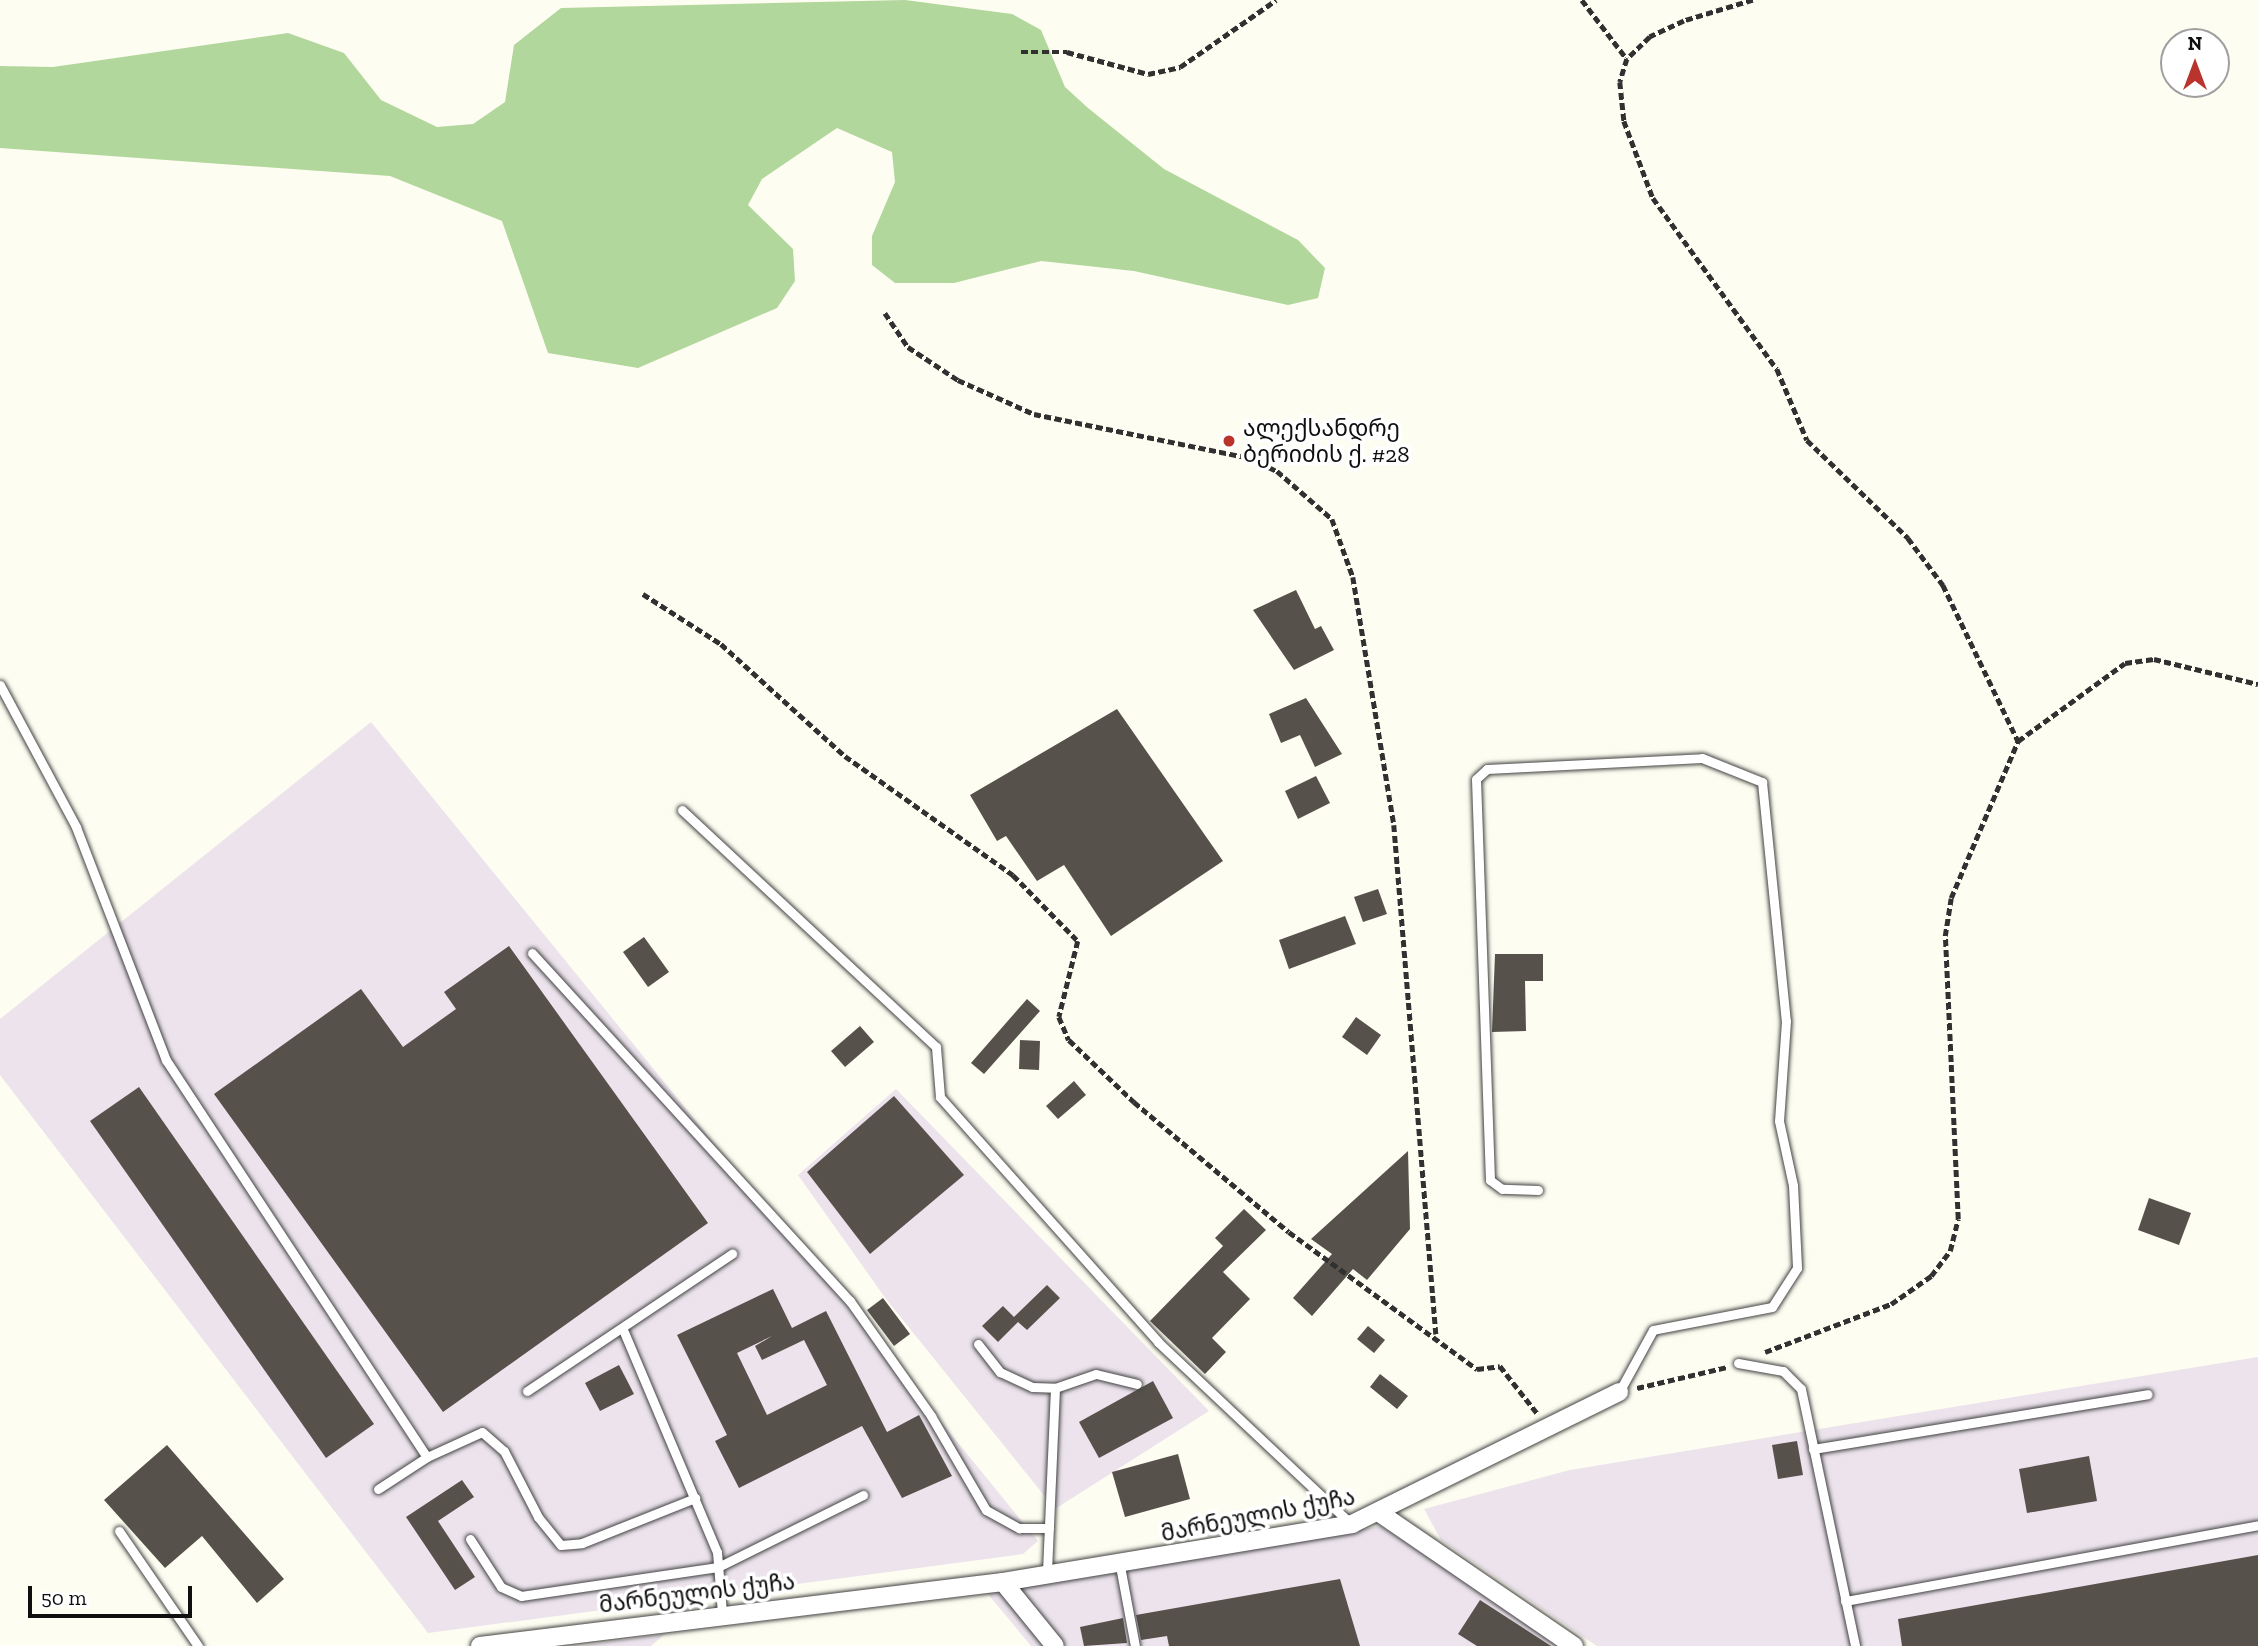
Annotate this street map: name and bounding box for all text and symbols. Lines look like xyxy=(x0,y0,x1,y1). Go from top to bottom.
north arrow xyxy=(2160,28,2230,98)
text: N xyxy=(2188,32,2202,55)
place label: ალექსანდრე ბერიძის ქ. #28 xyxy=(1243,414,1410,468)
marker: ალექსანდრე ბერიძის ქ. #28 xyxy=(1221,433,1237,449)
street label: მარნეულის ქუჩა xyxy=(1159,1483,1357,1547)
street label: მარნეულის ქუჩა xyxy=(597,1567,797,1619)
scale bar xyxy=(32,1572,196,1616)
text: 50 m xyxy=(41,1585,87,1610)

